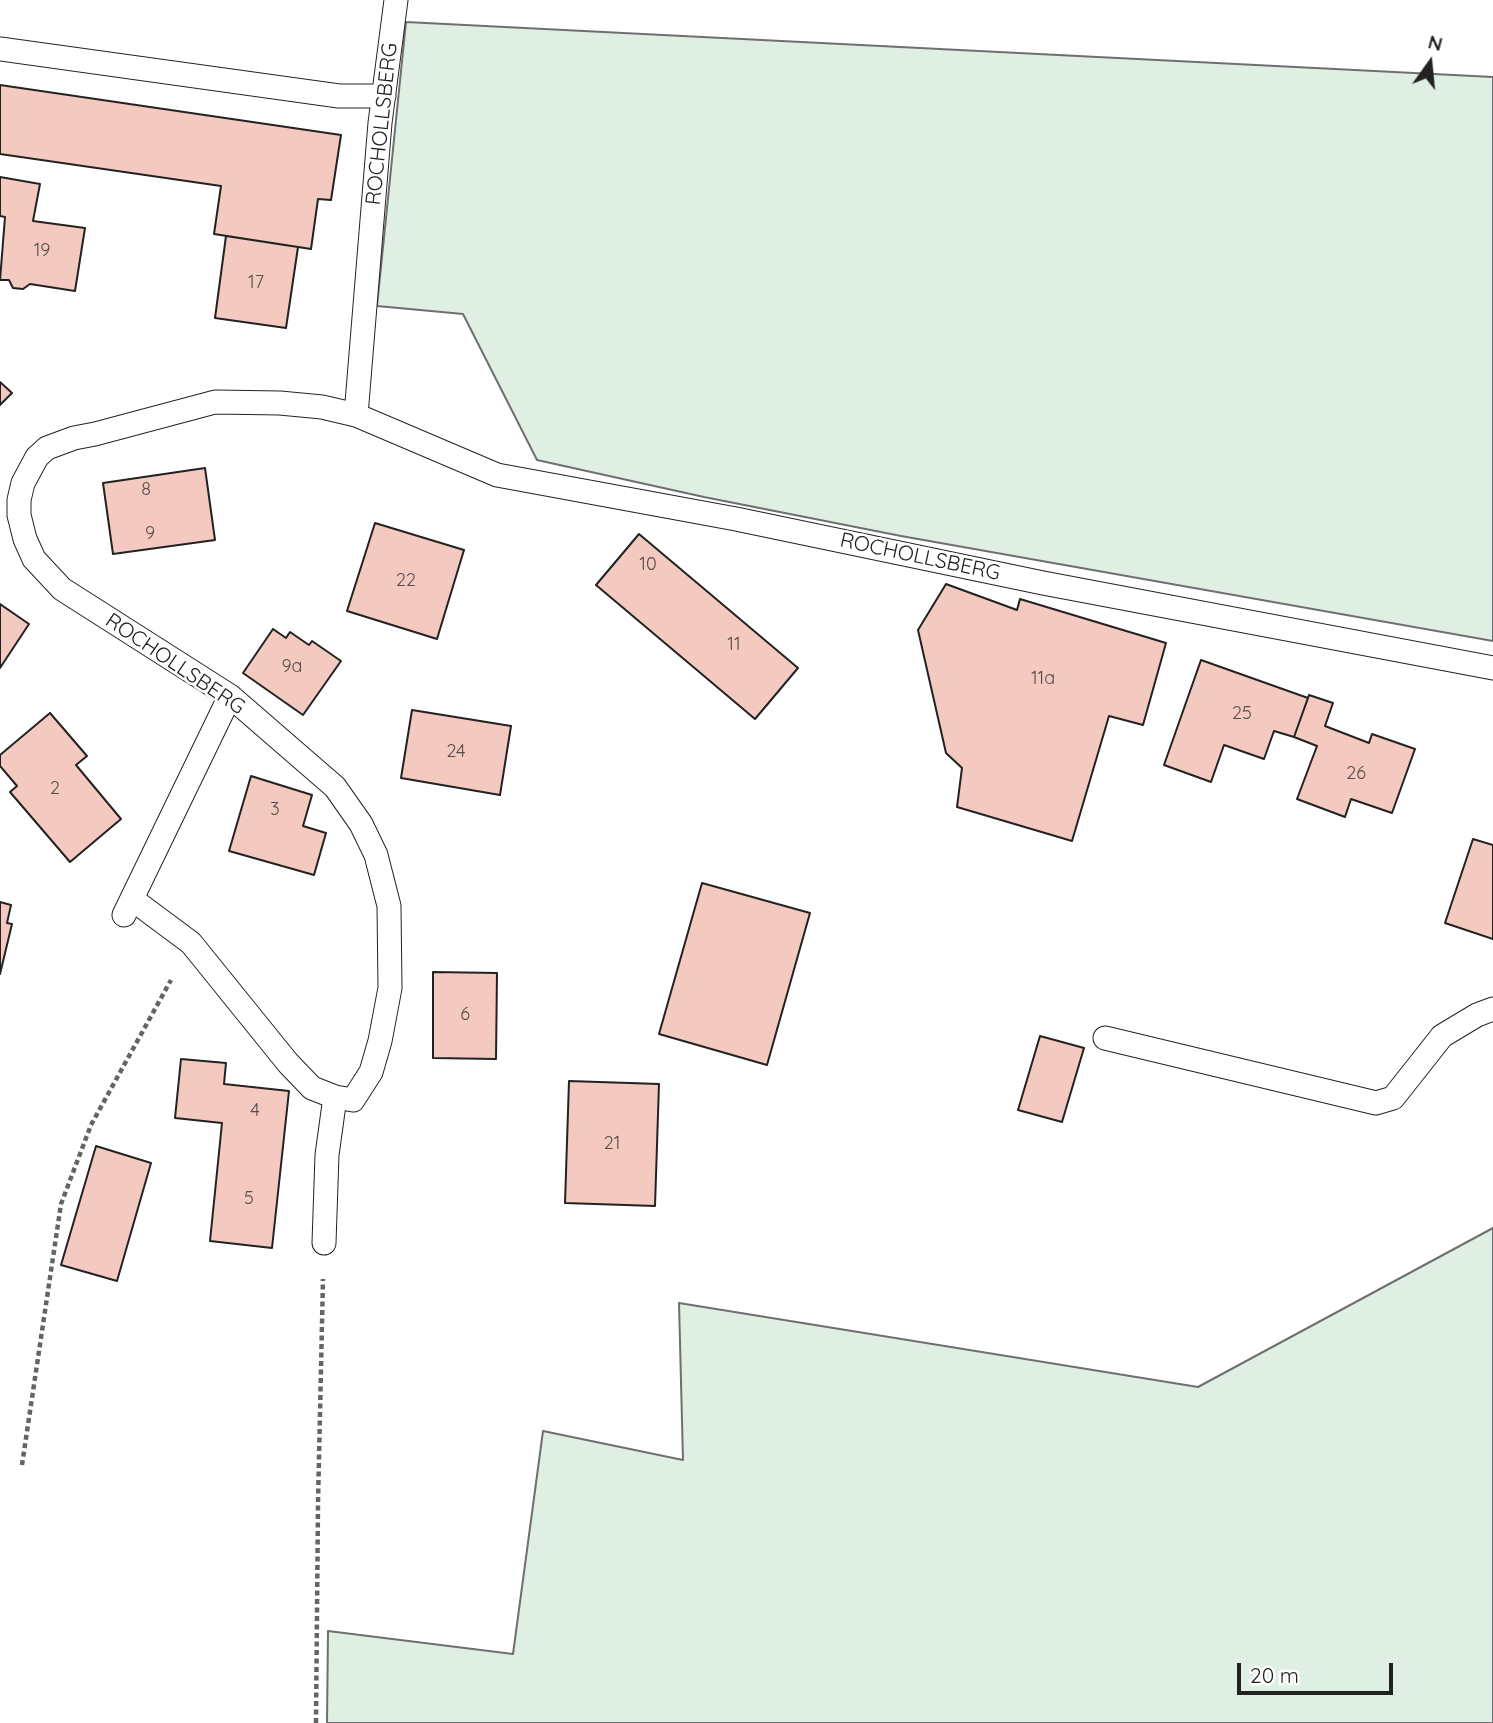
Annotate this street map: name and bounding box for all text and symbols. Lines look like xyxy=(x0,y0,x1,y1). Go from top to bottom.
north arrow xyxy=(1395,28,1465,98)
text: N xyxy=(1426,29,1445,56)
street label: ROCHOLLSBERG xyxy=(361,42,403,206)
house number: 19 xyxy=(34,240,50,262)
house number: 17 xyxy=(248,272,264,294)
house number: 8 xyxy=(141,479,151,501)
house number: 9 xyxy=(145,523,155,545)
street label: ROCHOLLSBERG xyxy=(838,528,1002,586)
house number: 10 xyxy=(639,554,657,576)
house number: 22 xyxy=(396,570,416,592)
street label: ROCHOLLSBERG xyxy=(100,608,250,720)
house number: 11 xyxy=(727,634,741,656)
house number: 9a xyxy=(282,656,302,678)
house number: 11a xyxy=(1031,668,1055,690)
house number: 25 xyxy=(1232,703,1252,725)
house number: 24 xyxy=(446,741,466,763)
house number: 26 xyxy=(1346,763,1366,785)
house number: 2 xyxy=(50,778,60,800)
house number: 3 xyxy=(270,799,280,821)
house number: 6 xyxy=(460,1004,470,1026)
house number: 4 xyxy=(250,1100,260,1122)
house number: 21 xyxy=(604,1133,620,1155)
house number: 5 xyxy=(244,1188,254,1210)
scale bar xyxy=(1241,1650,1397,1694)
text: 20 m xyxy=(1250,1662,1299,1688)

